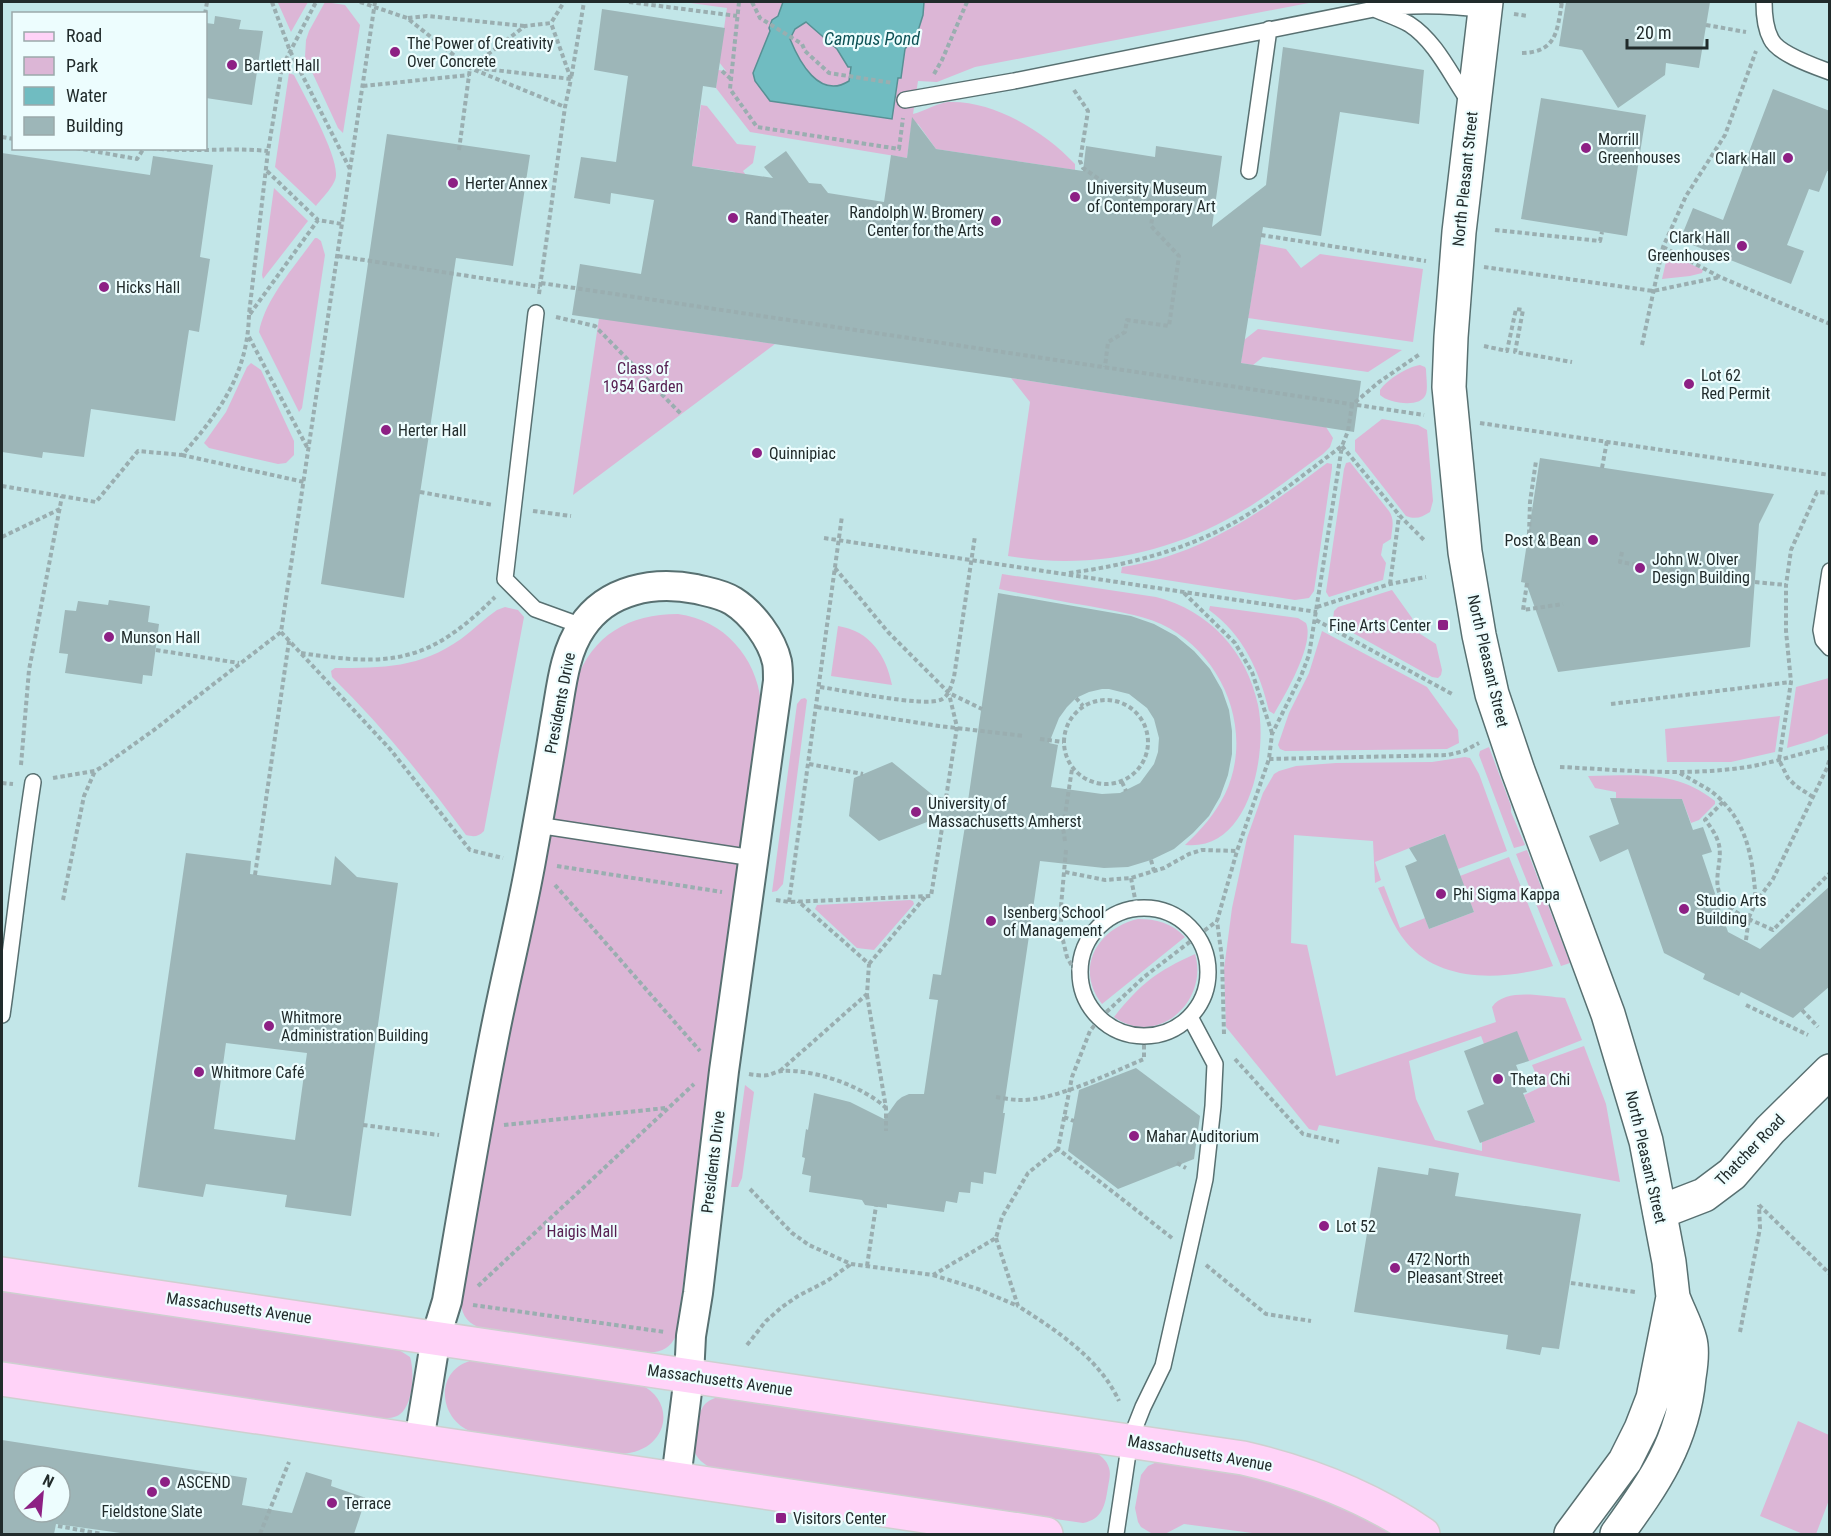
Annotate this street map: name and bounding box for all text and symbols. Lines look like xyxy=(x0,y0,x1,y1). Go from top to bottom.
legend xyxy=(12,12,207,150)
scale bar xyxy=(1627,12,1706,50)
text: 20 m xyxy=(1636,22,1671,43)
text: Road xyxy=(66,25,102,46)
water label: Campus Pond xyxy=(824,28,920,49)
place label: The Power of Creativity Over Concrete xyxy=(407,34,554,71)
marker: The Power of Creativity Over Concrete xyxy=(388,45,402,59)
text: Park xyxy=(66,55,98,76)
place label: Bartlett Hall xyxy=(244,56,320,75)
marker: Bartlett Hall xyxy=(225,58,239,72)
text: Water xyxy=(66,85,108,106)
street label: North Pleasant Street xyxy=(1448,110,1482,247)
text: Building xyxy=(66,115,123,136)
place label: Morrill Greenhouses xyxy=(1598,130,1681,167)
marker: Morrill Greenhouses xyxy=(1579,141,1593,155)
place label: Clark Hall xyxy=(1715,149,1776,168)
marker: Clark Hall xyxy=(1781,151,1795,165)
place label: Herter Annex xyxy=(465,174,548,193)
marker: Herter Annex xyxy=(446,176,460,190)
place label: University Museum of Contemporary Art xyxy=(1087,179,1216,216)
marker: University Museum of Contemporary Art xyxy=(1068,190,1082,204)
place label: Randolph W. Bromery Center for the Arts xyxy=(849,203,984,240)
place label: Rand Theater xyxy=(745,209,829,228)
marker: Rand Theater xyxy=(726,211,740,225)
marker: Randolph W. Bromery Center for the Arts xyxy=(989,214,1003,228)
place label: Clark Hall Greenhouses xyxy=(1647,228,1730,265)
marker: Clark Hall Greenhouses xyxy=(1735,239,1749,253)
place label: Hicks Hall xyxy=(116,278,180,297)
marker: Hicks Hall xyxy=(97,280,111,294)
park label: Class of 1954 Garden xyxy=(603,359,683,396)
place label: Lot 62 Red Permit xyxy=(1701,366,1770,403)
marker: Lot 62 Red Permit xyxy=(1682,377,1696,391)
place label: Herter Hall xyxy=(398,421,466,440)
marker: Herter Hall xyxy=(379,423,393,437)
place label: Quinnipiac xyxy=(769,444,836,463)
marker: Quinnipiac xyxy=(750,446,764,460)
place label: Post & Bean xyxy=(1504,531,1581,550)
marker: Post & Bean xyxy=(1586,533,1600,547)
place label: John W. Olver Design Building xyxy=(1652,550,1750,587)
marker: John W. Olver Design Building xyxy=(1633,561,1647,575)
street label: North Pleasant Street xyxy=(1463,593,1513,729)
place label: Fine Arts Center xyxy=(1329,616,1431,635)
marker: Fine Arts Center xyxy=(1436,618,1450,632)
place label: Munson Hall xyxy=(121,628,200,647)
marker: Munson Hall xyxy=(102,630,116,644)
street label: Presidents Drive xyxy=(541,651,579,755)
place label: University of Massachusetts Amherst xyxy=(928,794,1082,831)
marker: University of Massachusetts Amherst xyxy=(909,805,923,819)
place label: Phi Sigma Kappa xyxy=(1453,885,1560,904)
marker: Phi Sigma Kappa xyxy=(1434,887,1448,901)
place label: Studio Arts Building xyxy=(1696,891,1767,928)
marker: Studio Arts Building xyxy=(1677,902,1691,916)
place label: Isenberg School of Management xyxy=(1003,903,1104,940)
marker: Isenberg School of Management xyxy=(984,914,998,928)
place label: Whitmore Administration Building xyxy=(281,1008,428,1045)
marker: Whitmore Administration Building xyxy=(262,1019,276,1033)
place label: Whitmore Café xyxy=(211,1063,304,1082)
marker: Whitmore Café xyxy=(192,1065,206,1079)
place label: Theta Chi xyxy=(1510,1070,1570,1089)
marker: Theta Chi xyxy=(1491,1072,1505,1086)
street label: North Pleasant Street xyxy=(1621,1089,1671,1225)
street label: Presidents Drive xyxy=(697,1110,729,1214)
street label: Thatcher Road xyxy=(1711,1110,1789,1190)
place label: Mahar Auditorium xyxy=(1146,1127,1259,1146)
marker: Mahar Auditorium xyxy=(1127,1129,1141,1143)
place label: Lot 52 xyxy=(1336,1217,1376,1236)
marker: Lot 52 xyxy=(1317,1219,1331,1233)
park label: Haigis Mall xyxy=(547,1222,617,1241)
place label: 472 North Pleasant Street xyxy=(1407,1250,1504,1287)
marker: 472 North Pleasant Street xyxy=(1388,1261,1402,1275)
street label: Massachusetts Avenue xyxy=(165,1288,313,1328)
street label: Massachusetts Avenue xyxy=(646,1360,794,1400)
street label: Massachusetts Avenue xyxy=(1126,1431,1274,1475)
north arrow xyxy=(12,1464,72,1524)
text: N xyxy=(40,1470,57,1492)
place label: ASCEND xyxy=(177,1473,231,1492)
marker: ASCEND xyxy=(158,1475,172,1489)
marker: Fieldstone Slate xyxy=(145,1485,159,1499)
place label: Terrace xyxy=(344,1494,391,1513)
marker: Terrace xyxy=(325,1496,339,1510)
place label: Fieldstone Slate xyxy=(101,1502,203,1521)
place label: Visitors Center xyxy=(793,1509,887,1528)
marker: Visitors Center xyxy=(774,1511,788,1525)

